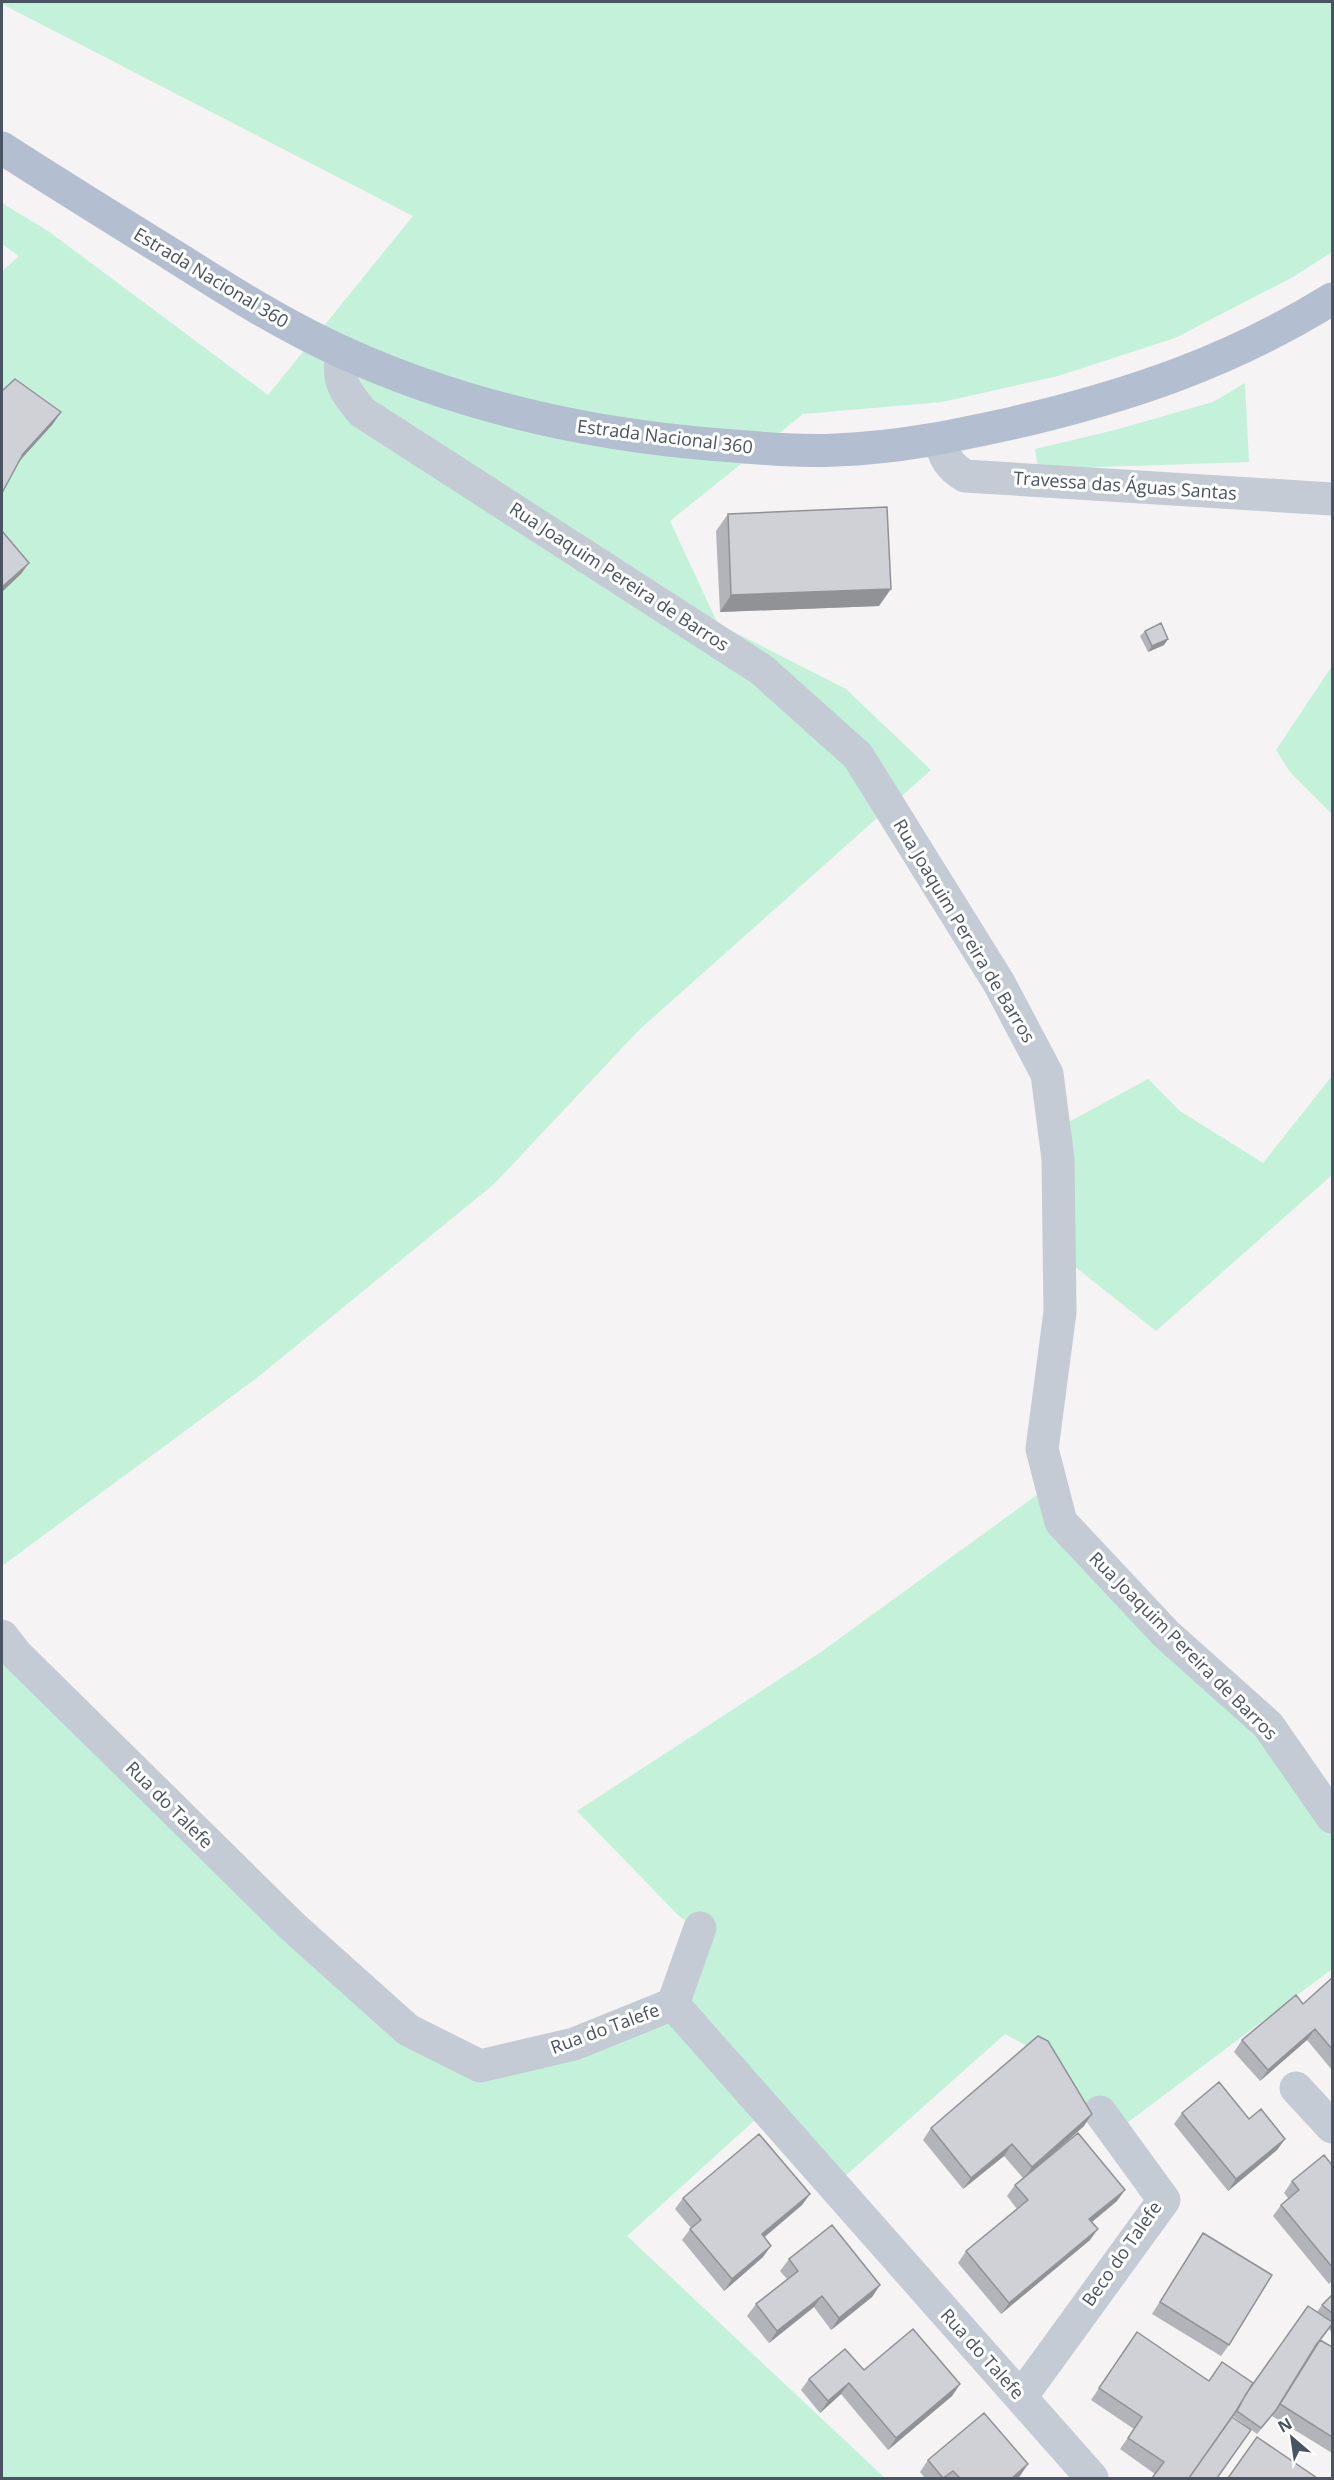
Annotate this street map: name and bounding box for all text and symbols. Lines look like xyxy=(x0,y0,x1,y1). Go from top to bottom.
street label: Estrada Nacional 360 xyxy=(130,221,293,333)
street label: Estrada Nacional 360 xyxy=(576,413,754,459)
street label: Travessa das Águas Santas xyxy=(1013,465,1238,505)
street label: Rua Joaquim Pereira de Barros xyxy=(505,496,734,656)
street label: Rua Joaquim Pereira de Barros xyxy=(888,814,1041,1047)
street label: Rua Joaquim Pereira de Barros xyxy=(1084,1546,1283,1745)
street label: Rua do Talefe xyxy=(121,1755,219,1853)
street label: Rua do Talefe xyxy=(547,1997,662,2059)
street label: Beco do Talefe xyxy=(1076,2196,1166,2311)
street label: Rua do Talefe xyxy=(936,2303,1030,2404)
north arrow xyxy=(1262,2408,1322,2468)
text: N xyxy=(1274,2412,1296,2438)

